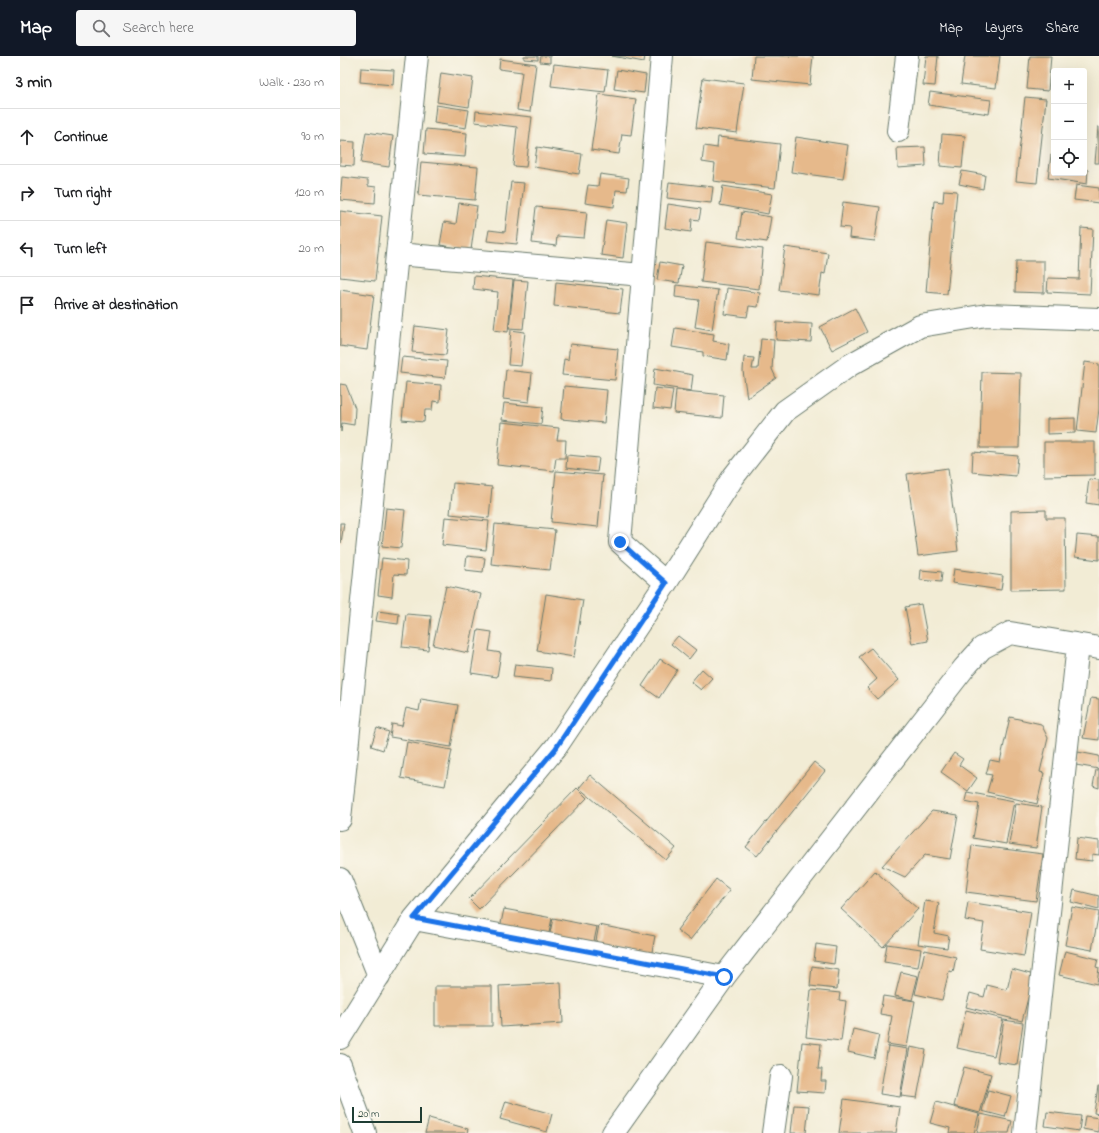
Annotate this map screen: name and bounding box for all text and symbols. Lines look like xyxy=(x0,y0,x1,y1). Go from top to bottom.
search box xyxy=(76,10,356,46)
text: Map xyxy=(20,15,52,42)
icon: search xyxy=(90,17,112,39)
text: Search here xyxy=(122,17,194,39)
text: Map xyxy=(939,18,963,39)
text: Layers xyxy=(985,18,1023,39)
text: Share xyxy=(1045,18,1079,39)
map controls xyxy=(1051,68,1087,176)
button: + xyxy=(1051,68,1087,104)
text: 3 min xyxy=(16,70,52,95)
text: Walk · 230 m xyxy=(259,73,324,92)
button: − xyxy=(1051,104,1087,140)
icon: ahead xyxy=(16,126,38,148)
text: Continue xyxy=(54,126,108,148)
text: 90 m xyxy=(301,127,324,146)
button: locate xyxy=(1051,140,1087,176)
icon: right xyxy=(16,182,38,204)
text: Turn right xyxy=(54,182,112,204)
text: 120 m xyxy=(294,183,324,202)
icon: left xyxy=(16,238,38,260)
text: Turn left xyxy=(54,238,107,260)
text: 20 m xyxy=(299,239,324,258)
icon: arrive xyxy=(16,294,38,316)
text: Arrive at destination xyxy=(54,294,178,316)
route end xyxy=(611,533,629,551)
route start xyxy=(715,968,733,986)
scale bar xyxy=(352,1105,422,1124)
text: 20 m xyxy=(358,1106,380,1122)

